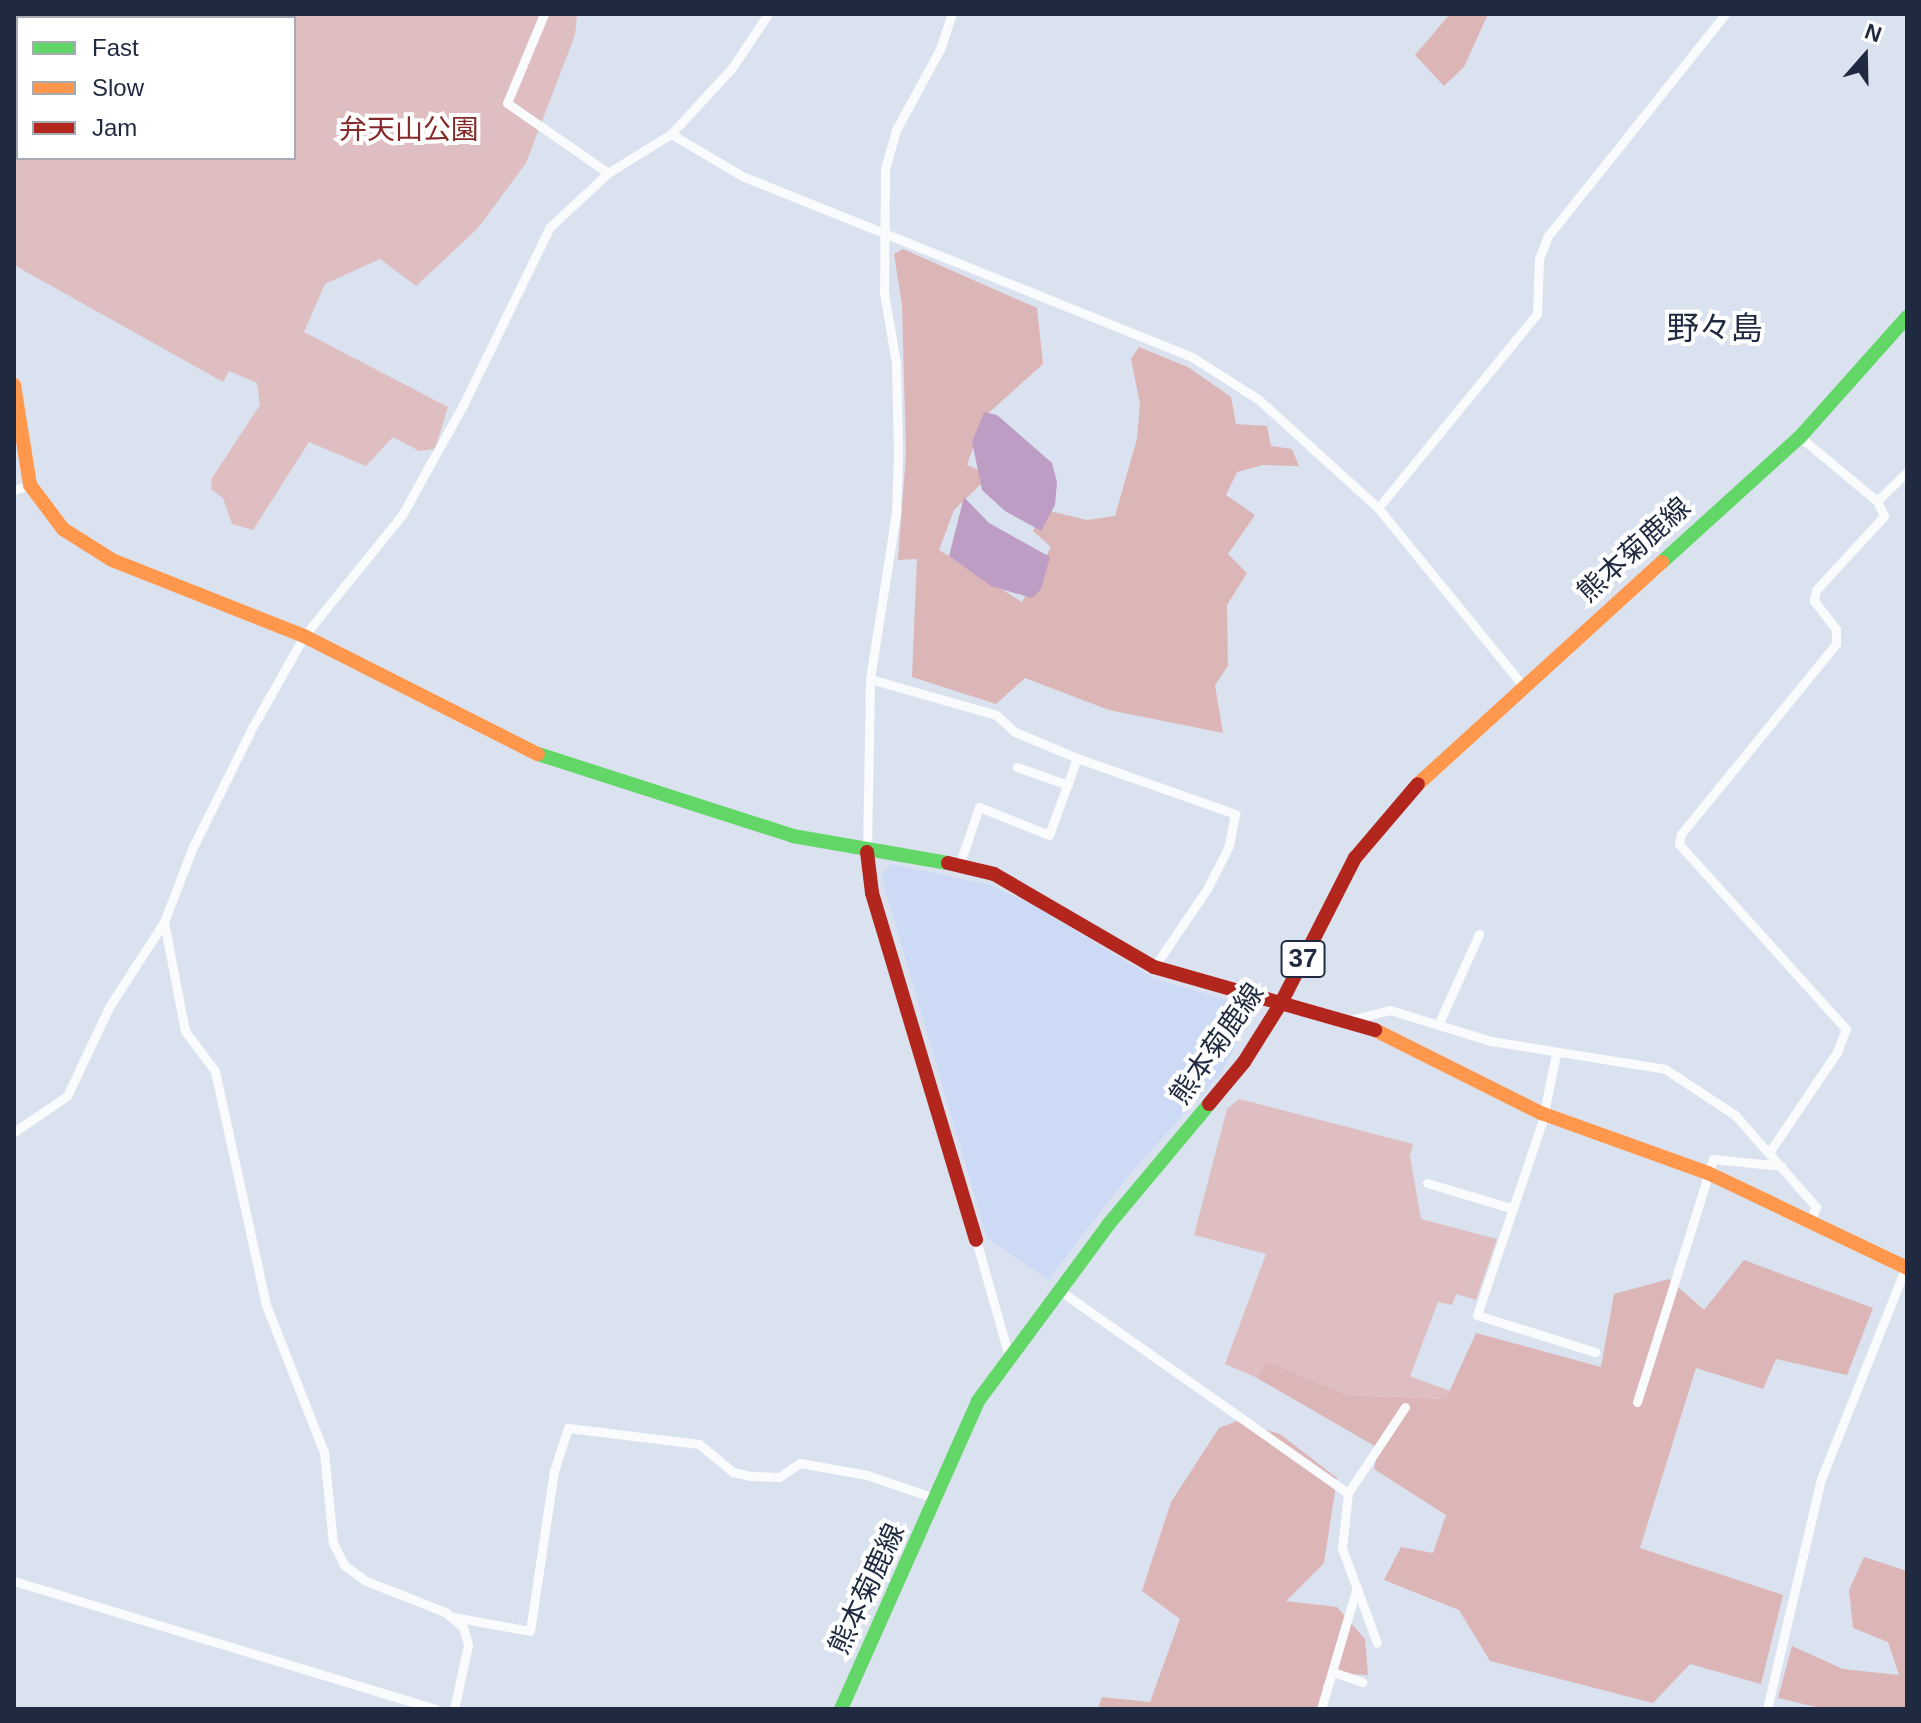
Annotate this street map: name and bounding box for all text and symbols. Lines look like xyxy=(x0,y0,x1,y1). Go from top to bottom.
legend xyxy=(16,16,296,160)
north arrow xyxy=(1825,16,1905,96)
text: N xyxy=(1862,19,1885,47)
text: Fast xyxy=(92,34,139,61)
text: Slow xyxy=(92,74,144,101)
park label: 弁天山公園 xyxy=(339,113,479,147)
text: Jam xyxy=(92,114,137,141)
district label: 野々島 xyxy=(1667,309,1763,347)
street label: 熊本菊鹿線 xyxy=(1571,491,1697,609)
road number: 37 xyxy=(1279,937,1327,981)
street label: 熊本菊鹿線 xyxy=(1163,977,1271,1111)
street label: 熊本菊鹿線 xyxy=(822,1518,912,1660)

